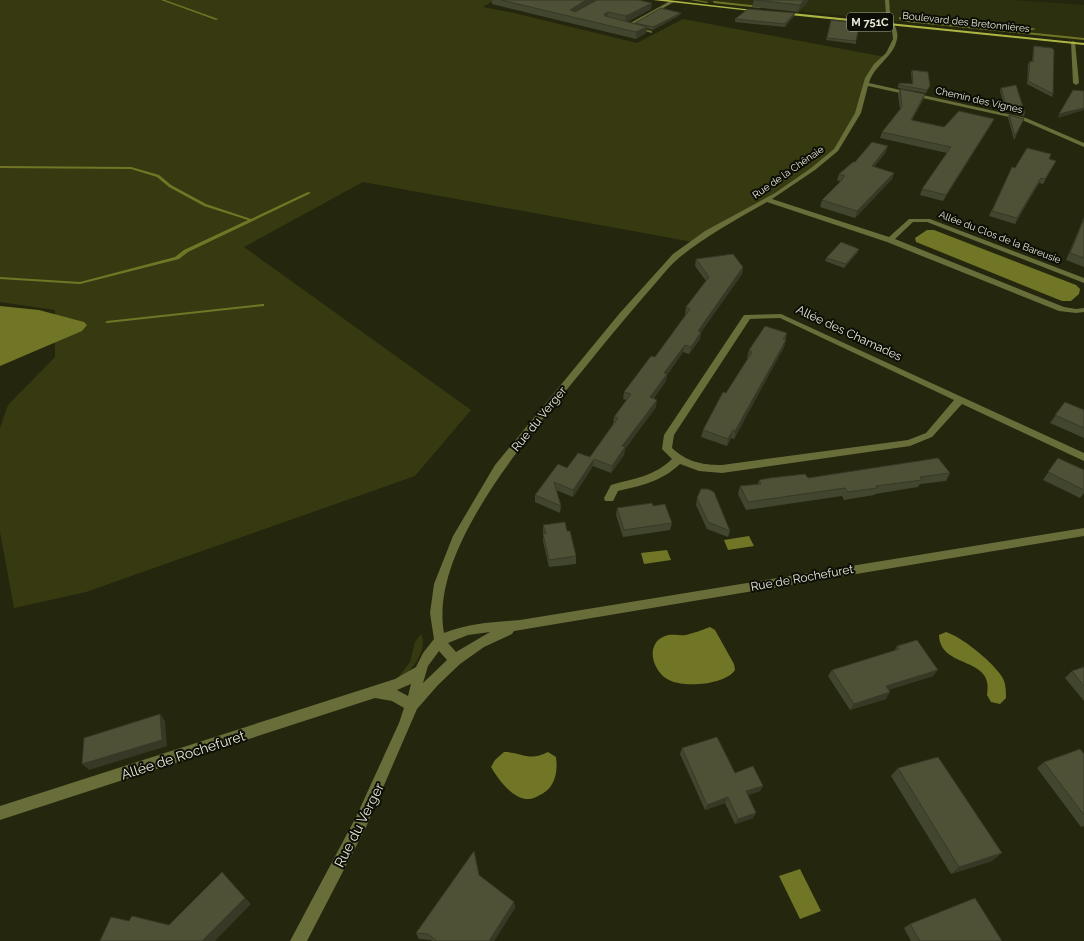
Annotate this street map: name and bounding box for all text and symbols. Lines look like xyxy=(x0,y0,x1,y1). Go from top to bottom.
street label: Boulevard des Bretonnières xyxy=(902,10,1030,34)
road number: M 751C xyxy=(847,13,893,31)
street label: Chemin des Vignes xyxy=(934,85,1024,115)
street label: Rue de la Chênaie xyxy=(750,143,826,201)
street label: Allée du Clos de la Bareusie xyxy=(938,209,1063,265)
street label: Allée des Chamades xyxy=(794,302,904,364)
street label: Rue du Verger xyxy=(509,383,570,454)
street label: Rue de Rochefuret xyxy=(750,562,854,594)
street label: Allée de Rochefuret xyxy=(119,727,247,783)
street label: Rue du Verger xyxy=(331,780,387,870)

